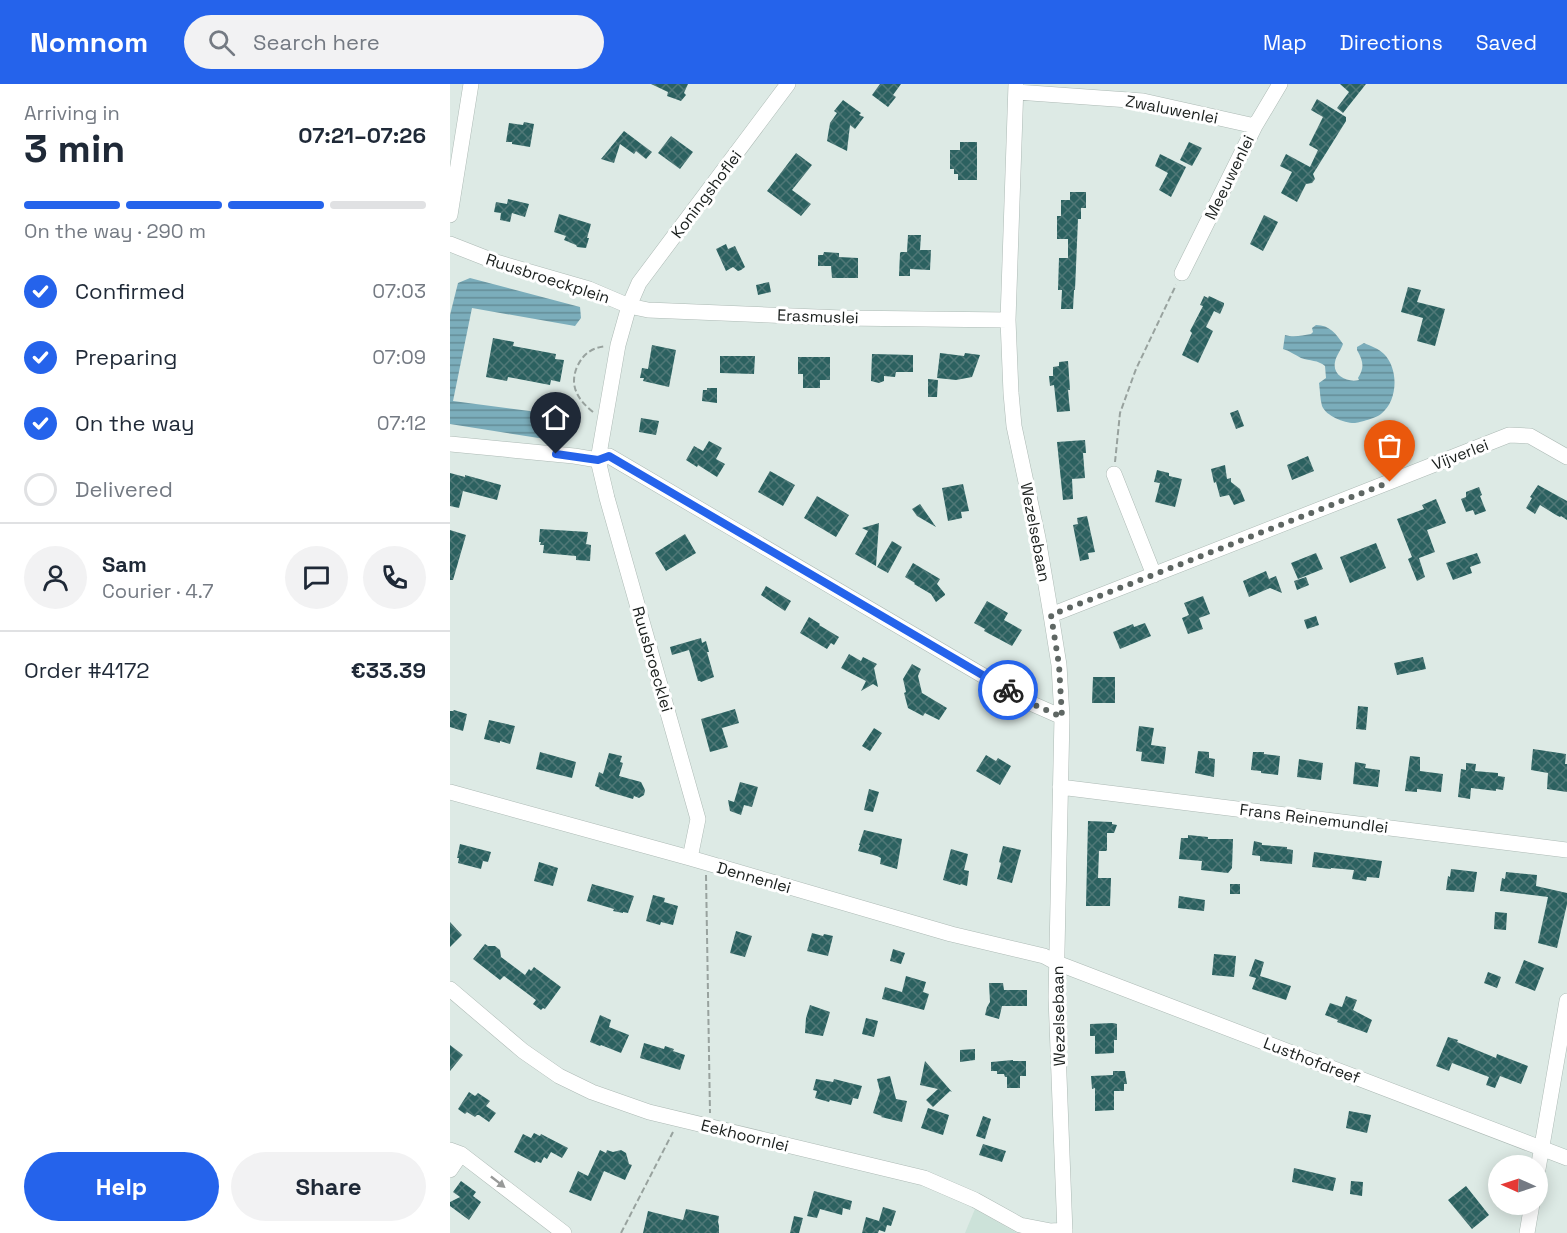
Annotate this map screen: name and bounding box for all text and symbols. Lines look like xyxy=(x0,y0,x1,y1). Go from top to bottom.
search box xyxy=(184,15,604,69)
text: Nomnom xyxy=(30,24,148,60)
icon: search xyxy=(205,26,238,59)
text: Search here xyxy=(253,28,380,56)
text: Map xyxy=(1263,29,1307,56)
text: Directions xyxy=(1340,29,1443,56)
text: Saved xyxy=(1476,29,1537,56)
street label: Zwaluwenlei xyxy=(1124,90,1220,129)
text: Arriving in xyxy=(24,100,120,126)
text: 07:21–07:26 xyxy=(298,121,426,149)
text: 3 min xyxy=(24,124,125,173)
street label: Meeuwenlei xyxy=(1200,131,1259,223)
street label: Koningshoflei xyxy=(666,146,746,243)
text: On the way · 290 m xyxy=(24,218,206,244)
street label: Ruusbroeckplein xyxy=(483,249,612,308)
icon: check xyxy=(24,275,57,308)
text: Confirmed xyxy=(75,277,185,305)
text: 07:03 xyxy=(372,278,426,304)
street label: Erasmuslei xyxy=(777,305,859,328)
icon: check xyxy=(24,341,57,374)
text: Preparing xyxy=(75,343,177,371)
text: 07:09 xyxy=(372,344,426,370)
pin xyxy=(530,392,581,454)
icon: home xyxy=(539,401,572,434)
icon: check xyxy=(24,407,57,440)
text: On the way xyxy=(75,409,194,437)
text: 07:12 xyxy=(377,410,426,436)
pin xyxy=(1364,420,1415,482)
icon: bag xyxy=(1373,429,1406,462)
street label: Vijverlei xyxy=(1429,434,1491,475)
text: Delivered xyxy=(75,475,173,503)
street label: Wezelsebaan xyxy=(1016,481,1055,584)
button: person xyxy=(24,546,87,609)
button: chat xyxy=(285,546,348,609)
button: phone xyxy=(363,546,426,609)
text: Sam xyxy=(102,550,147,578)
text: Courier · 4.7 xyxy=(102,578,213,604)
street label: Ruusbroecklei xyxy=(627,604,678,714)
text: Order #4172 xyxy=(24,656,149,684)
text: €33.39 xyxy=(351,656,426,684)
courier xyxy=(978,660,1038,720)
icon: bike xyxy=(992,674,1025,707)
street label: Frans Reinemundlei xyxy=(1238,799,1389,838)
street label: Dennenlei xyxy=(714,857,793,898)
street label: Wezelsebaan xyxy=(1047,965,1070,1067)
street label: Lusthofdreef xyxy=(1260,1032,1363,1089)
street label: Eekhoornlei xyxy=(699,1114,791,1157)
button: Help xyxy=(24,1152,219,1221)
button: Share xyxy=(231,1152,426,1221)
north arrow xyxy=(1488,1155,1548,1215)
map controls xyxy=(1488,1155,1548,1215)
one-way arrow xyxy=(490,1176,506,1189)

